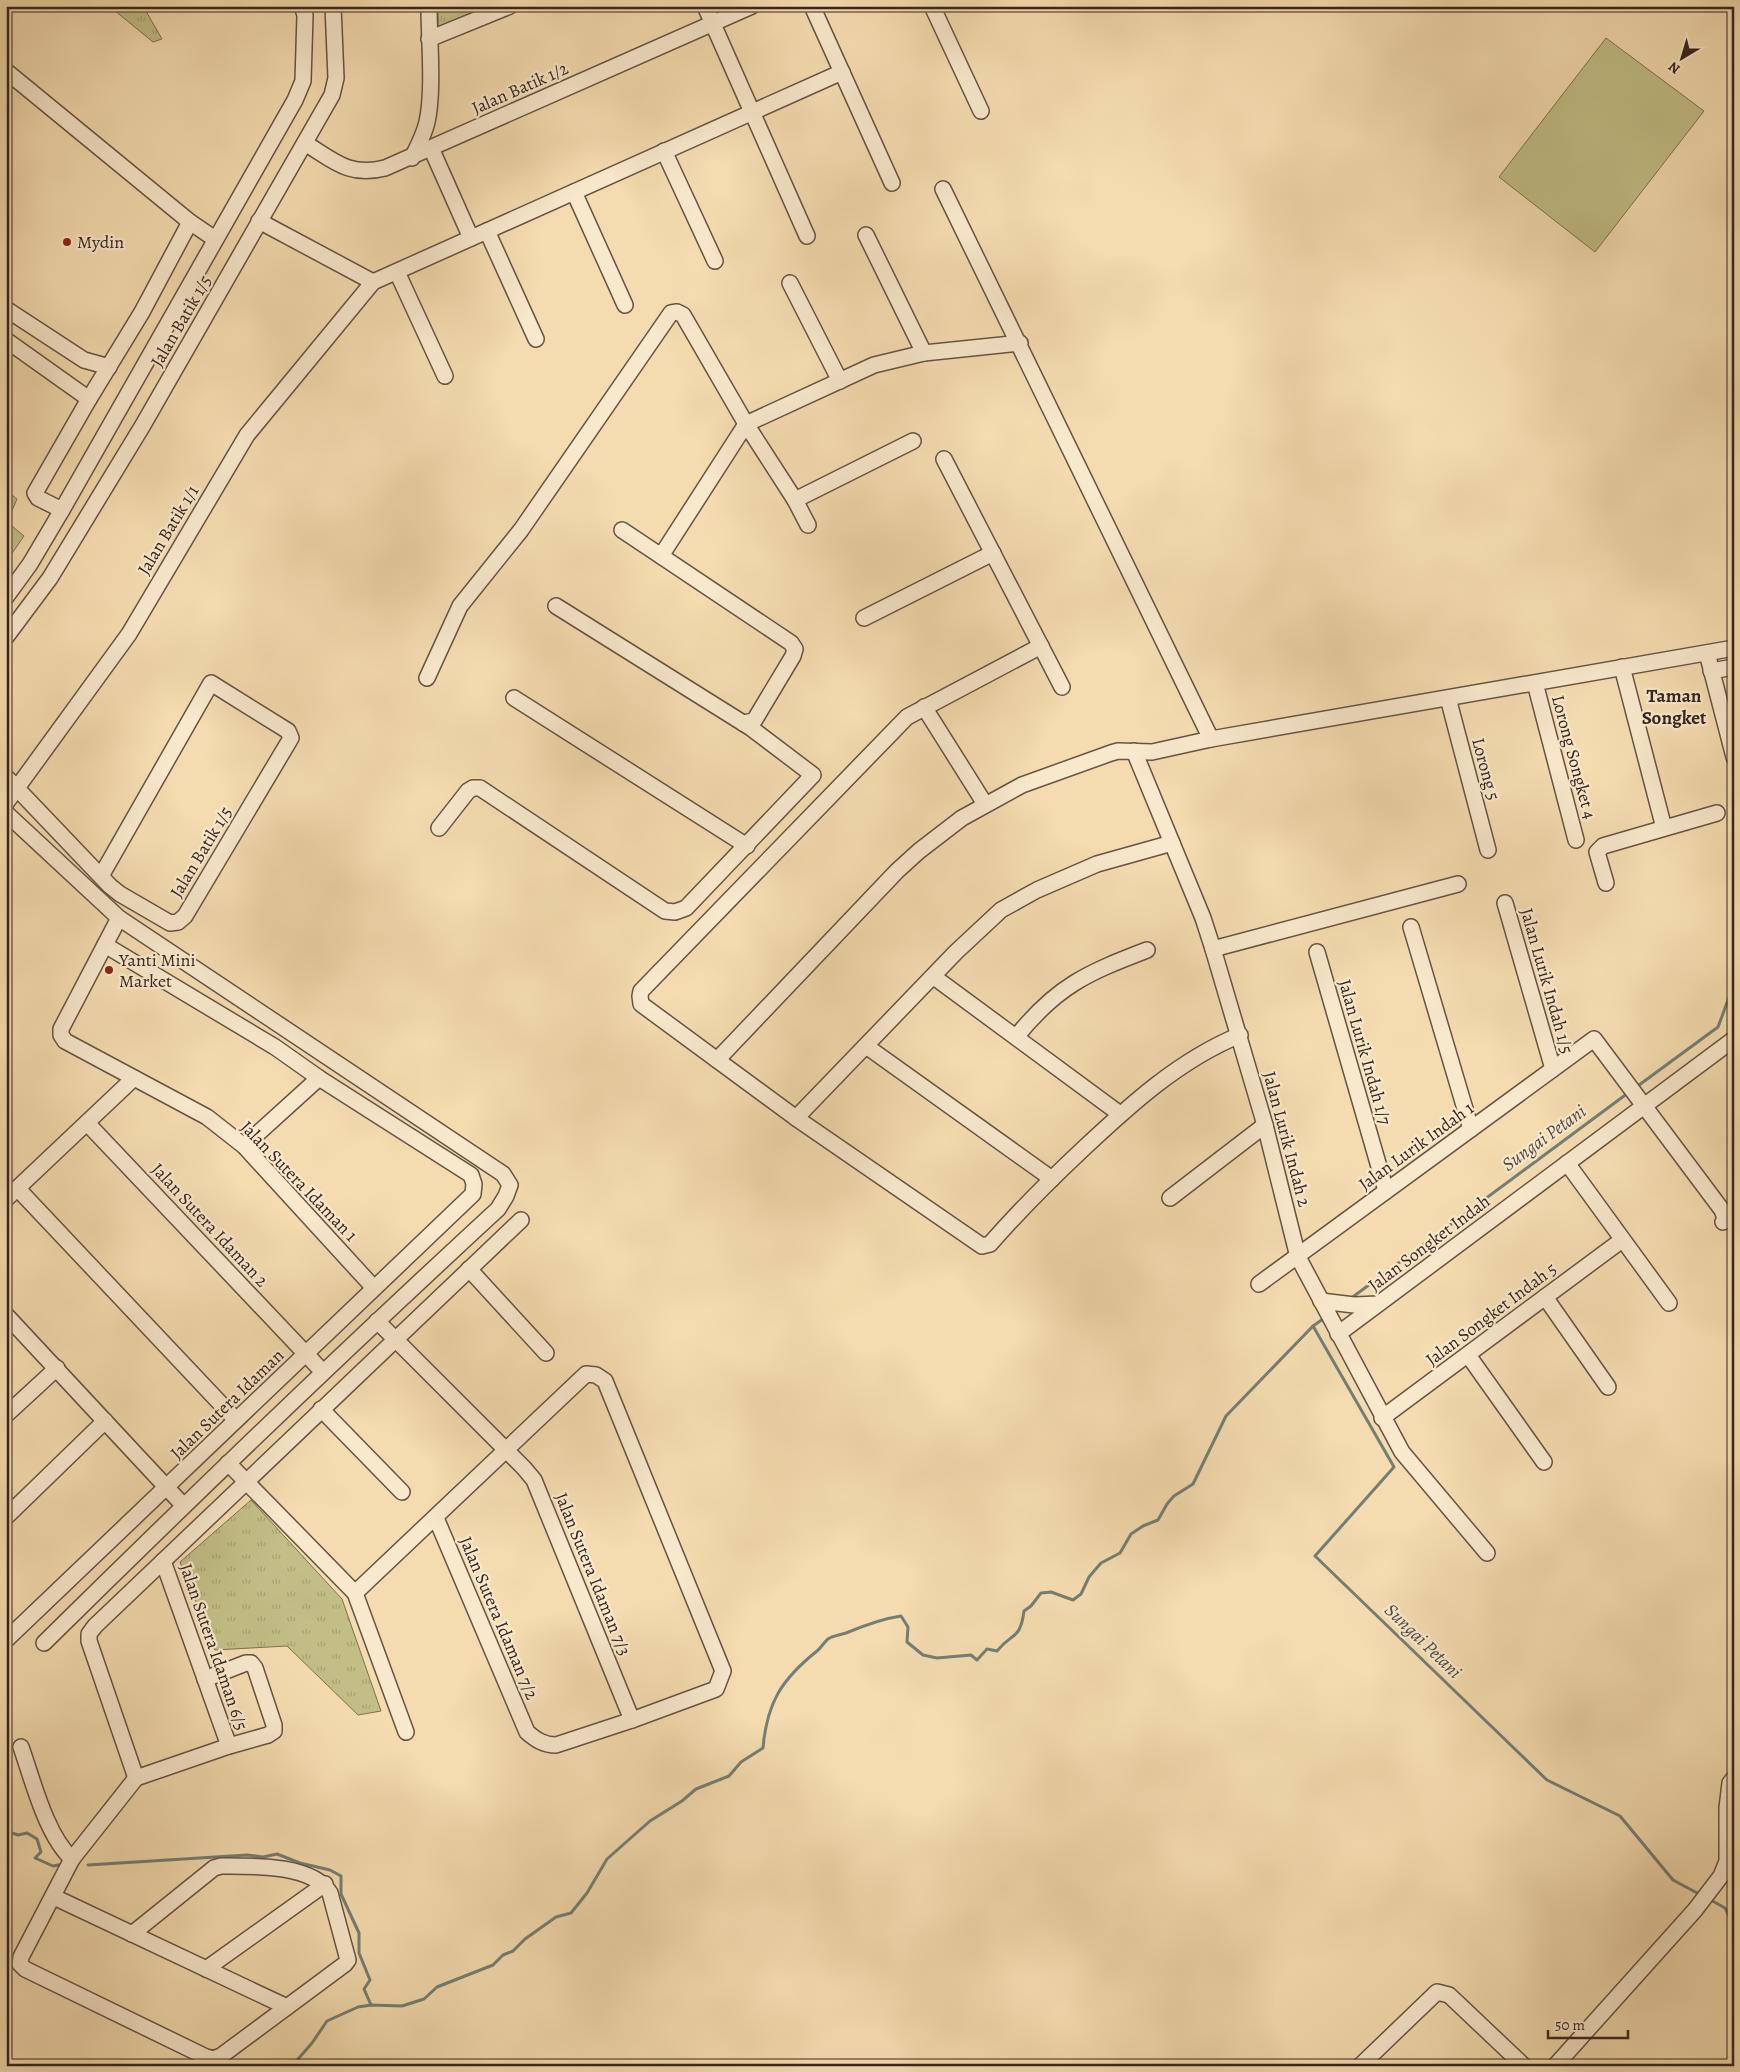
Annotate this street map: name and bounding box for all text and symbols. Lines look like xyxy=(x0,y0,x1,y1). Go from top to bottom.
north arrow xyxy=(1658,32,1708,82)
street label: Jalan Batik 1/2 xyxy=(468,56,572,120)
text: N xyxy=(1664,57,1684,78)
place label: Mydin xyxy=(77,230,124,254)
marker: Mydin xyxy=(61,236,73,248)
street label: Jalan Batik 1/5 xyxy=(145,271,217,371)
street label: Jalan Batik 1/1 xyxy=(132,481,204,579)
district label: Taman Songket xyxy=(1642,683,1707,731)
street label: Lorong Songket 4 xyxy=(1546,692,1602,822)
street label: Lorong 5 xyxy=(1466,735,1506,803)
street label: Jalan Batik 1/5 xyxy=(164,802,238,902)
street label: Jalan Lurik Indah 1/5 xyxy=(1515,905,1579,1057)
place label: Yanti Mini Market xyxy=(118,948,196,993)
marker: Yanti Mini Market xyxy=(103,964,115,976)
street label: Jalan Lurik Indah 1/7 xyxy=(1333,976,1397,1128)
street label: Jalan Lurik Indah 2 xyxy=(1257,1069,1317,1210)
street label: Jalan Lurik Indah 1 xyxy=(1354,1096,1478,1196)
water label: Sungai Petani xyxy=(1497,1099,1591,1177)
street label: Jalan Sutera Idaman 1 xyxy=(235,1115,363,1247)
street label: Jalan Sutera Idaman 2 xyxy=(146,1158,274,1293)
street label: Jalan Songket Indah xyxy=(1363,1189,1495,1297)
street label: Jalan Songket Indah 5 xyxy=(1421,1257,1561,1371)
street label: Jalan Sutera Idaman xyxy=(165,1343,289,1464)
street label: Jalan Sutera Idaman 7/3 xyxy=(549,1489,637,1659)
street label: Jalan Sutera Idaman 7/2 xyxy=(454,1533,544,1704)
street label: Jalan Sutera Idaman 6/5 xyxy=(174,1560,254,1734)
water label: Sungai Petani xyxy=(1379,1598,1467,1684)
scale bar xyxy=(1548,2007,1628,2039)
text: 50 m xyxy=(1555,2015,1585,2035)

